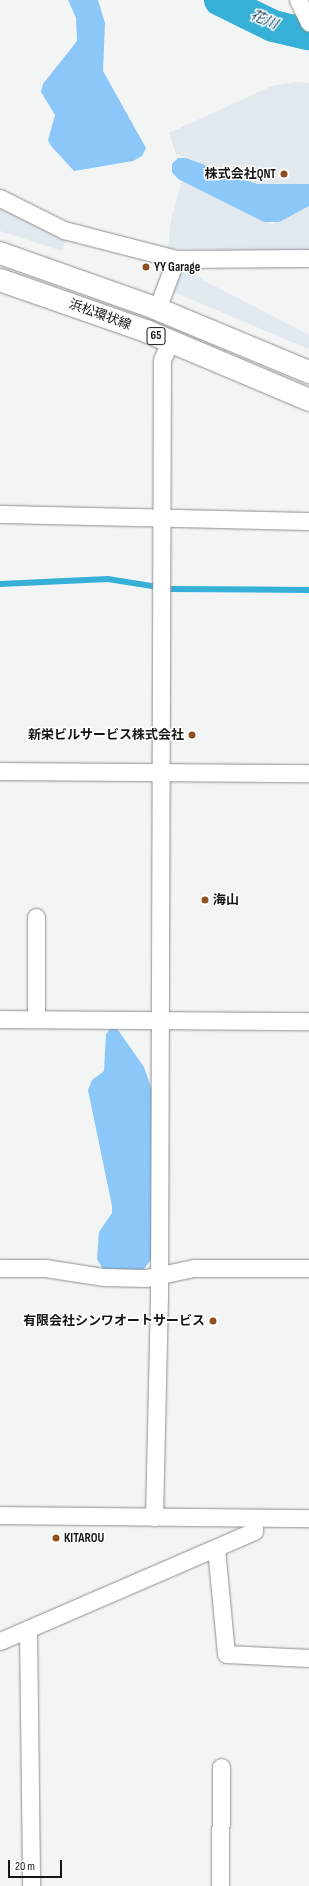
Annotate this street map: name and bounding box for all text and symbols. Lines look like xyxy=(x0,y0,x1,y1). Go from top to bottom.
water label: 花川 xyxy=(248,7,280,33)
place label: 株式会社QNT xyxy=(205,166,276,182)
marker: 株式会社QNT xyxy=(279,169,289,179)
place label: YY Garage xyxy=(154,259,200,275)
marker: YY Garage xyxy=(141,262,151,272)
street label: 浜松環状線 xyxy=(67,297,133,333)
road number: 65 xyxy=(146,326,166,346)
place label: 新栄ビルサービス株式会社 xyxy=(28,727,184,743)
marker: 新栄ビルサービス株式会社 xyxy=(187,730,197,740)
place label: 海山 xyxy=(213,892,239,908)
marker: 海山 xyxy=(200,895,210,905)
place label: 有限会社シンワオートサービス xyxy=(23,1313,205,1329)
marker: 有限会社シンワオートサービス xyxy=(208,1316,218,1326)
place label: KITAROU xyxy=(64,1530,104,1546)
marker: KITAROU xyxy=(51,1533,61,1543)
scale bar xyxy=(10,1852,64,1878)
text: 20 m xyxy=(15,1859,35,1874)

